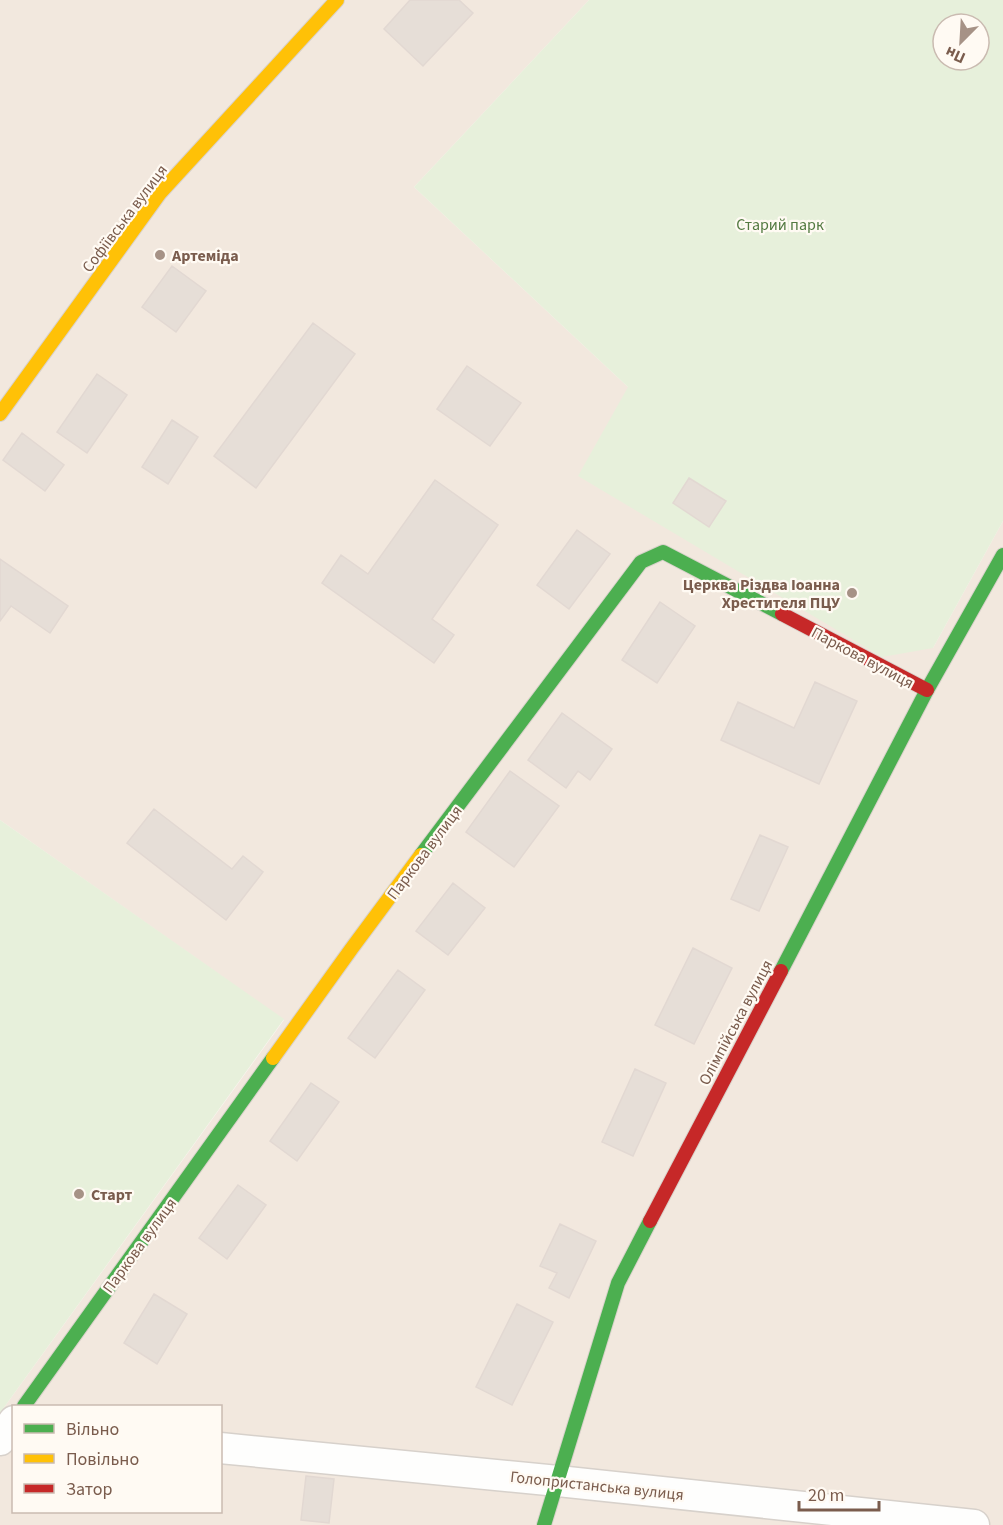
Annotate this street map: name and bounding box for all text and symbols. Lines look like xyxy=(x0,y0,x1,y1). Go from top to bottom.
north arrow xyxy=(931,12,991,72)
text: Пн xyxy=(942,41,969,69)
street label: Софіївська вулиця xyxy=(77,160,173,277)
park label: Старий парк xyxy=(736,214,824,236)
place label: Артеміда xyxy=(171,245,239,267)
marker: Артеміда xyxy=(153,248,167,262)
place label: Церква Різдва Іоанна Хрестителя ПЦУ xyxy=(683,574,840,614)
marker: Церква Різдва Іоанна Хрестителя ПЦУ xyxy=(845,586,859,600)
street label: Паркова вулиця xyxy=(807,622,918,694)
street label: Паркова вулиця xyxy=(382,801,468,904)
street label: Олімпійська вулиця xyxy=(693,956,778,1089)
place label: Старт xyxy=(91,1184,132,1206)
marker: Старт xyxy=(72,1187,86,1201)
street label: Паркова вулиця xyxy=(98,1193,182,1298)
legend xyxy=(12,1405,222,1513)
text: Вільно xyxy=(66,1417,119,1442)
text: Повільно xyxy=(66,1447,139,1472)
street label: Голопристанська вулиця xyxy=(509,1466,685,1506)
scale bar xyxy=(799,1474,878,1512)
text: Затор xyxy=(66,1477,113,1502)
text: 20 m xyxy=(808,1483,844,1508)

